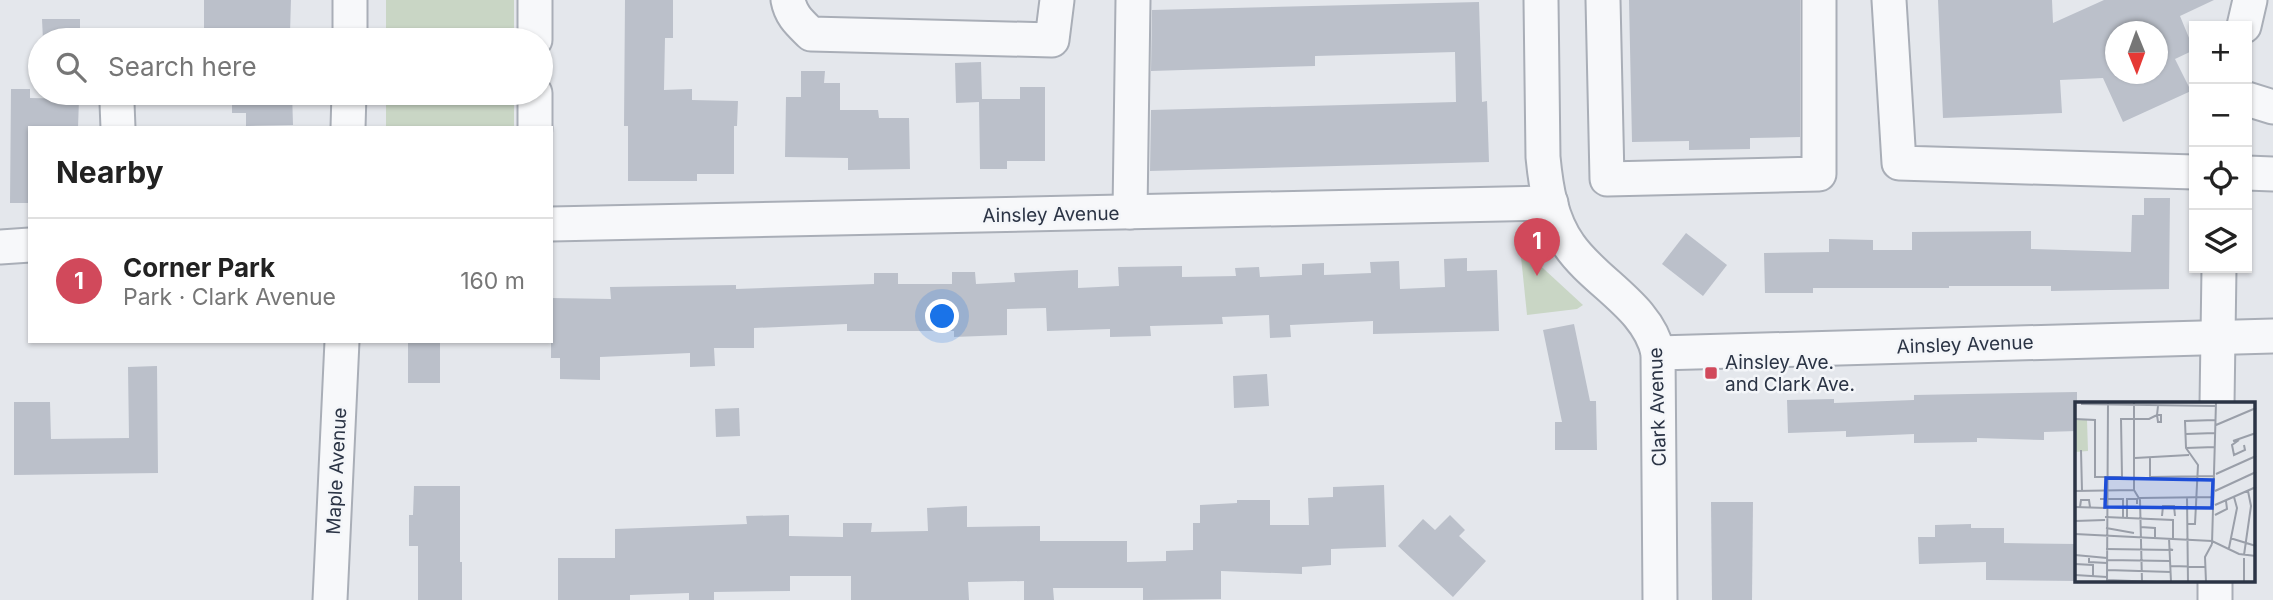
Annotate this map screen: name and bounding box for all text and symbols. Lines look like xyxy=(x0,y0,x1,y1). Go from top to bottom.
north arrow xyxy=(2105,21,2168,84)
map controls xyxy=(2189,21,2252,273)
button: + xyxy=(2189,21,2252,84)
search box xyxy=(28,28,553,105)
icon: search xyxy=(52,48,90,86)
text: Search here xyxy=(108,51,257,82)
button: − xyxy=(2189,84,2252,147)
button: locate xyxy=(2189,147,2252,210)
text: Nearby xyxy=(56,154,164,190)
street label: Ainsley Avenue xyxy=(982,202,1120,227)
button: layers xyxy=(2189,210,2252,273)
pin: 1 xyxy=(1514,218,1560,276)
text: Corner Park xyxy=(123,252,275,283)
text: 1 xyxy=(74,267,84,295)
text: 160 m xyxy=(460,267,525,295)
text: Park · Clark Avenue xyxy=(123,283,336,311)
your location xyxy=(925,299,959,333)
street label: Ainsley Avenue xyxy=(1896,331,2034,358)
street label: Clark Avenue xyxy=(1644,347,1671,467)
place label: Ainsley Ave. and Clark Ave. xyxy=(1725,351,1855,396)
marker: Ainsley Ave. and Clark Ave. xyxy=(1703,365,1719,381)
inset map xyxy=(2075,402,2256,582)
street label: Maple Avenue xyxy=(322,407,351,535)

